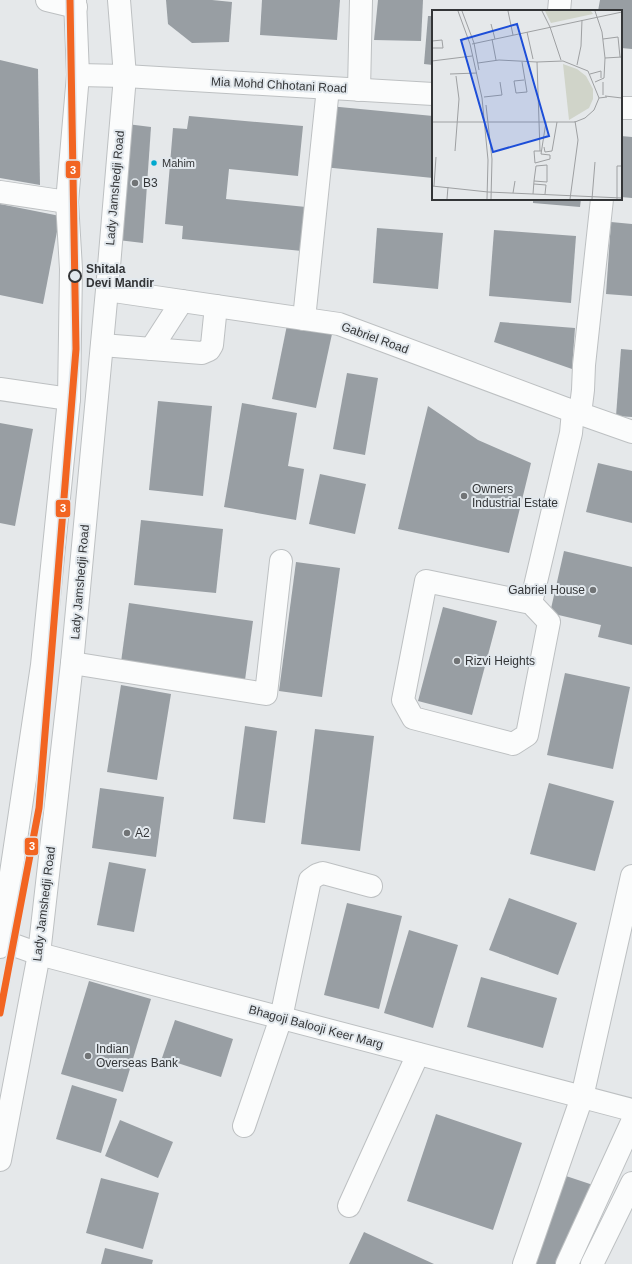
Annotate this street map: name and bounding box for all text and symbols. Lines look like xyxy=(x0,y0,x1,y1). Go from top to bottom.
inset map xyxy=(432,10,622,200)
street label: Mia Mohd Chhotani Road xyxy=(211,74,347,96)
street label: Lady Jamshedji Road xyxy=(103,130,127,246)
place label: Mahim xyxy=(162,157,195,169)
marker: Mahim xyxy=(149,158,159,168)
line badge: 3 xyxy=(65,160,81,179)
text: 3 xyxy=(70,164,76,176)
place label: B3 xyxy=(143,176,158,190)
marker: B3 xyxy=(130,178,140,188)
place label: Shitala Devi Mandir xyxy=(86,262,154,290)
marker: Shitala Devi Mandir xyxy=(68,269,82,283)
street label: Gabriel Road xyxy=(339,319,411,357)
place label: Owners Industrial Estate xyxy=(472,482,558,510)
marker: Owners Industrial Estate xyxy=(459,491,469,501)
line badge: 3 xyxy=(55,499,71,518)
text: 3 xyxy=(60,502,66,514)
street label: Lady Jamshedji Road xyxy=(68,524,92,640)
place label: Gabriel House xyxy=(508,583,585,597)
marker: Gabriel House xyxy=(588,585,598,595)
place label: Rizvi Heights xyxy=(465,654,535,668)
marker: Rizvi Heights xyxy=(452,656,462,666)
place label: A2 xyxy=(135,826,150,840)
marker: A2 xyxy=(122,828,132,838)
line badge: 3 xyxy=(24,837,39,856)
text: 3 xyxy=(29,840,35,852)
street label: Lady Jamshedji Road xyxy=(30,846,58,962)
street label: Bhagoji Balooji Keer Marg xyxy=(247,1002,385,1052)
place label: Indian Overseas Bank xyxy=(96,1042,179,1070)
marker: Indian Overseas Bank xyxy=(83,1051,93,1061)

